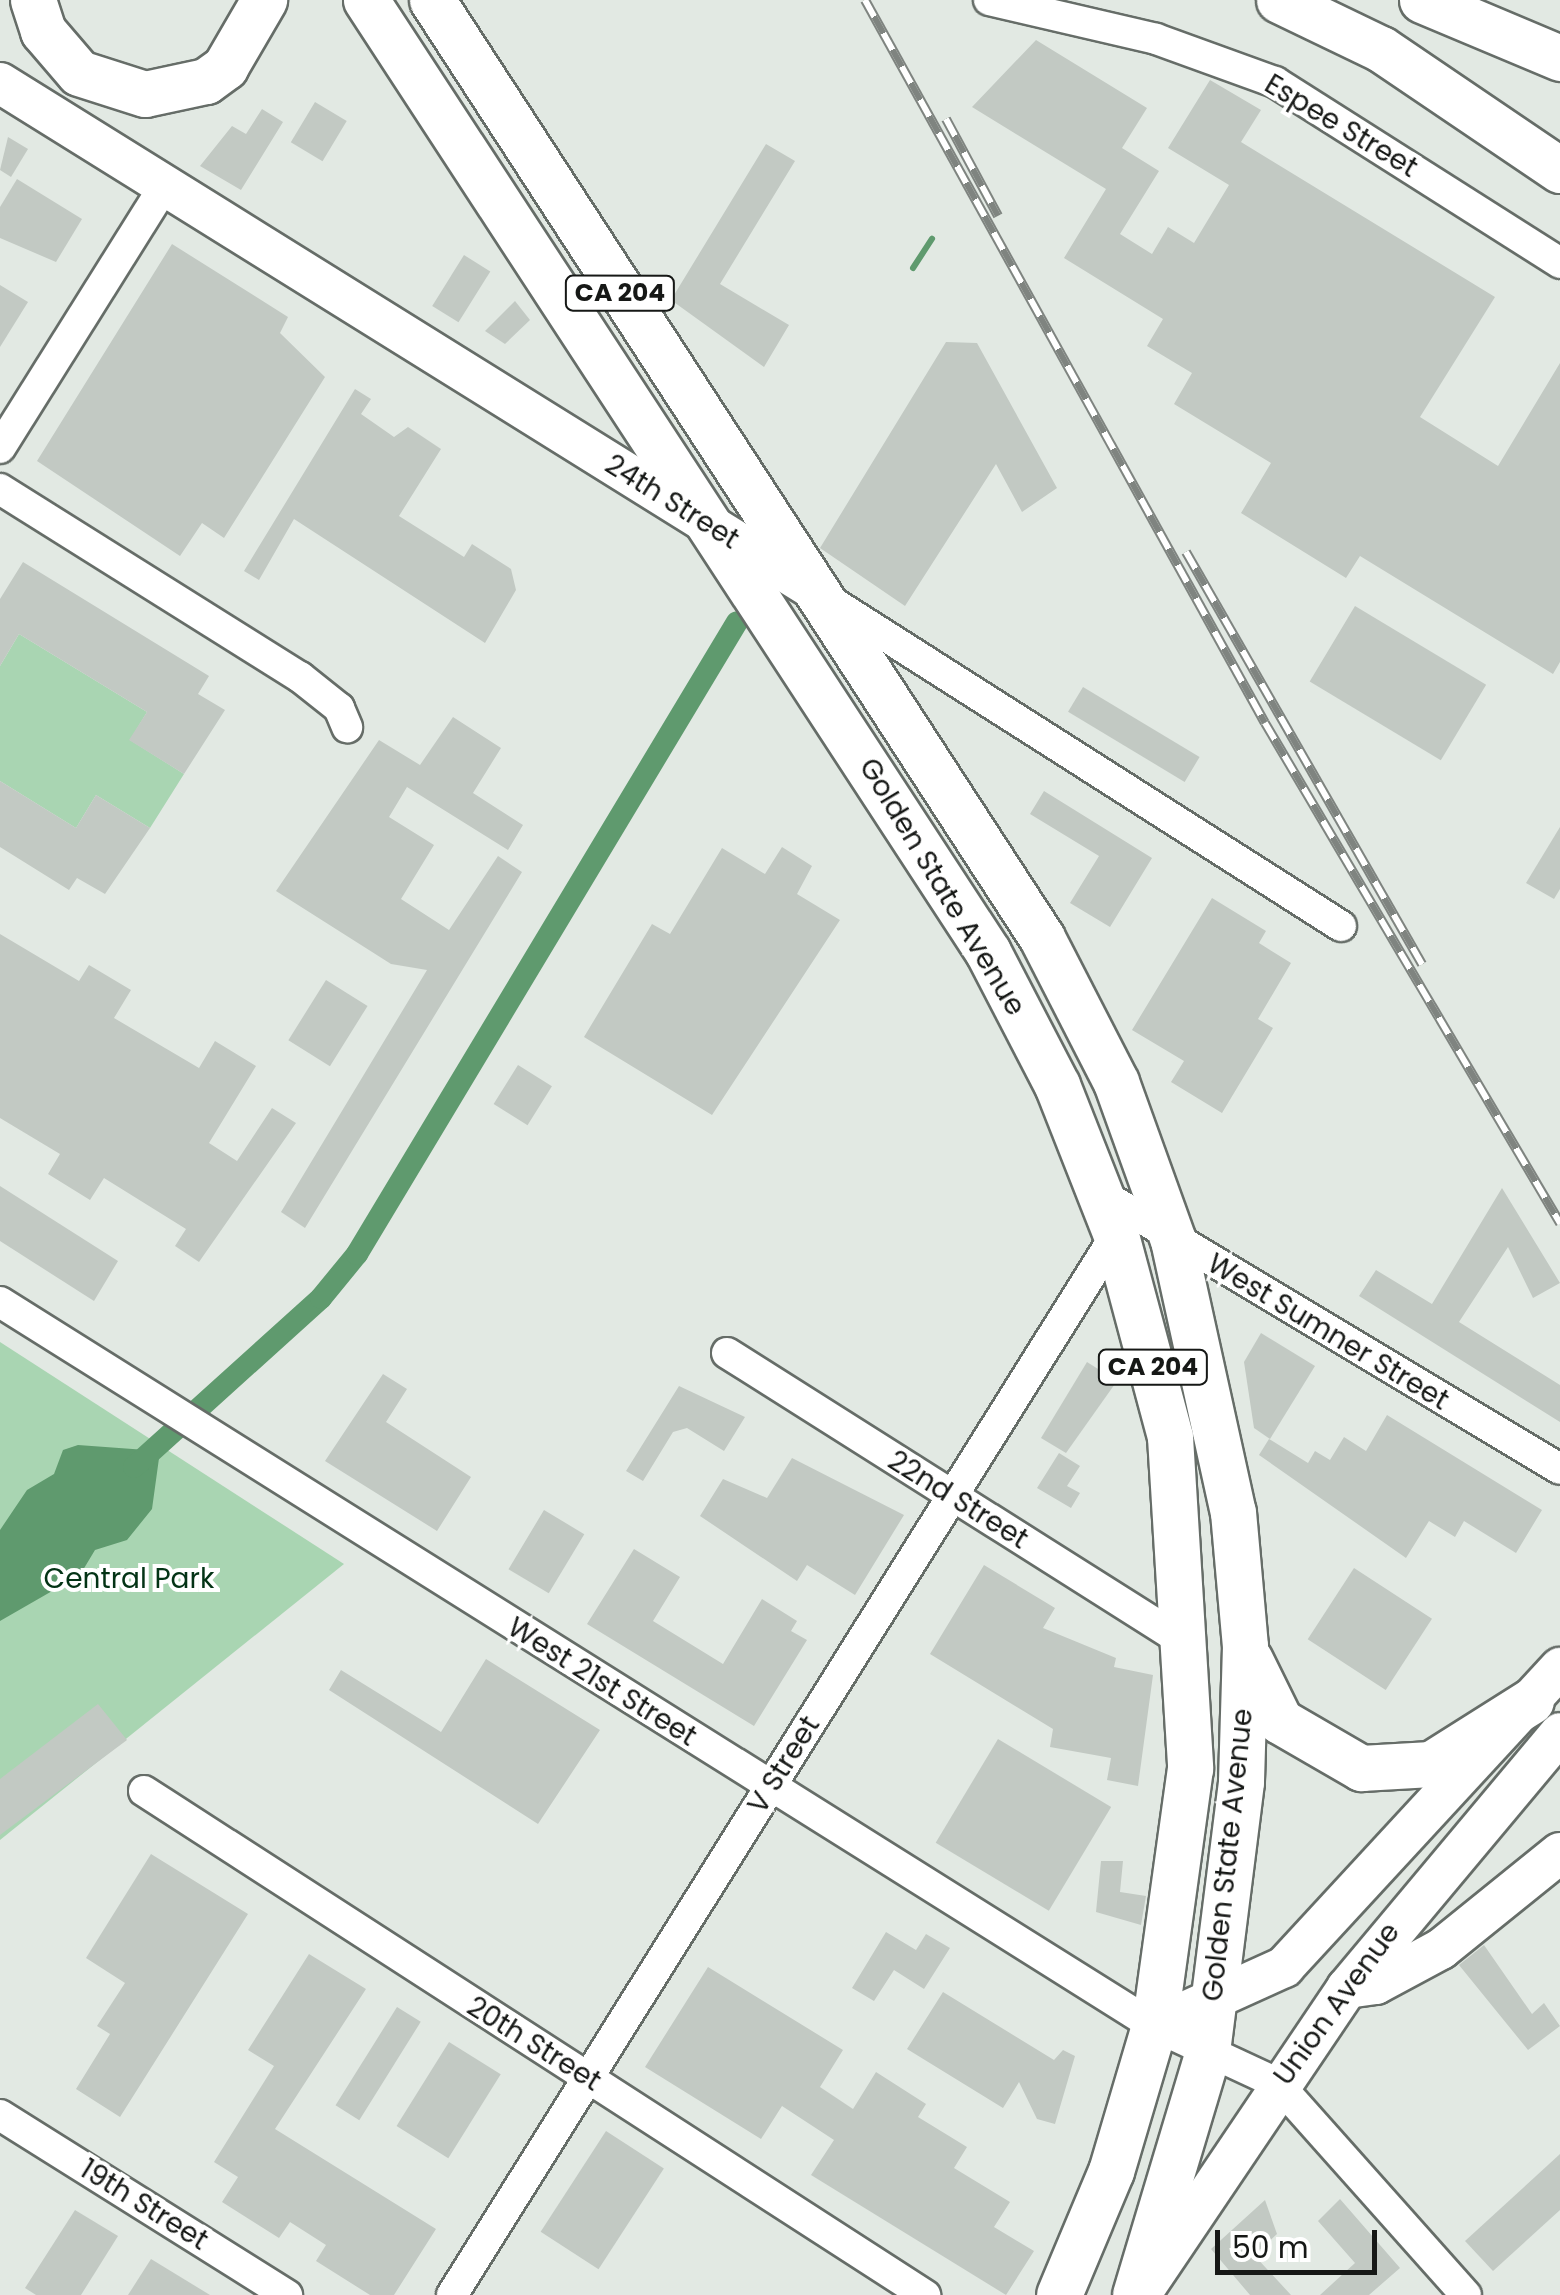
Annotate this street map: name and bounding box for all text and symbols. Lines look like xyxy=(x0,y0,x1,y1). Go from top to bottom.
street label: Espee Street xyxy=(1259,67,1423,185)
road number: CA 204 xyxy=(562,273,678,313)
street label: 24th Street xyxy=(599,448,745,556)
street label: Golden State Avenue xyxy=(852,752,1032,1022)
street label: West Sumner Street xyxy=(1201,1247,1455,1417)
road number: CA 204 xyxy=(1096,1347,1210,1387)
street label: 22nd Street xyxy=(882,1444,1034,1556)
park label: Central Park xyxy=(44,1562,214,1596)
street label: West 21st Street xyxy=(501,1610,703,1754)
street label: Golden State Avenue xyxy=(1196,1707,1260,2003)
street label: V Street xyxy=(741,1710,827,1820)
street label: Union Avenue xyxy=(1267,1916,1407,2092)
street label: 20th Street xyxy=(461,1990,607,2098)
street label: 19th Street xyxy=(74,2153,214,2257)
scale bar xyxy=(1220,2210,1382,2272)
text: 50 m xyxy=(1232,2226,1309,2269)

